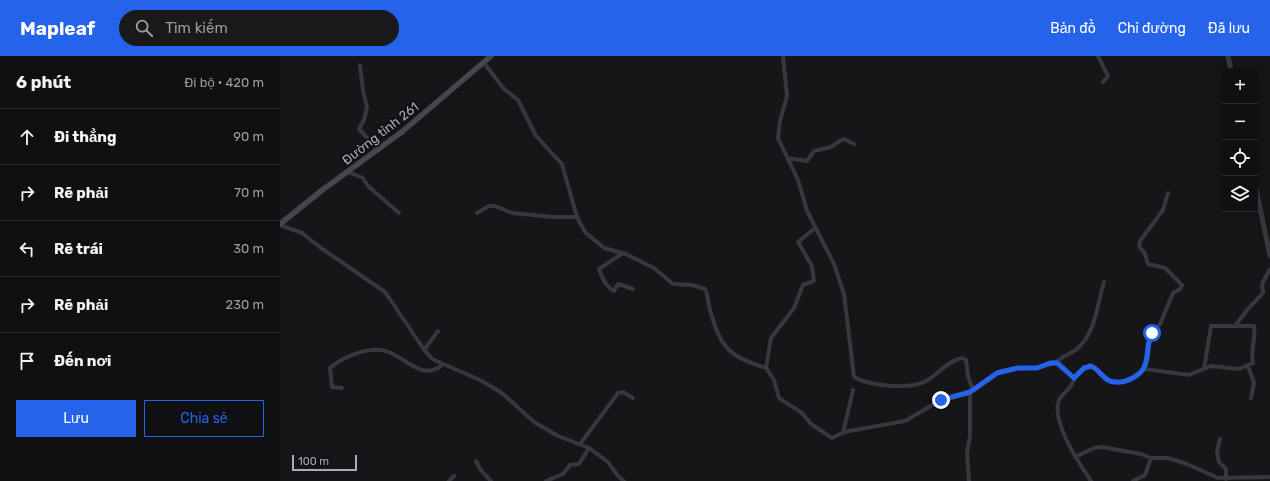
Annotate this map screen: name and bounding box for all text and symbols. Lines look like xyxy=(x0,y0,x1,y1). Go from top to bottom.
search box xyxy=(119,10,399,46)
text: Mapleaf xyxy=(20,17,95,40)
icon: search xyxy=(133,17,155,39)
text: Tìm kiếm xyxy=(165,19,228,37)
text: Bản đồ xyxy=(1050,20,1096,37)
text: Chỉ đường xyxy=(1118,20,1186,37)
text: Đã lưu xyxy=(1208,20,1250,37)
map controls xyxy=(1222,68,1258,212)
button: + xyxy=(1222,68,1258,104)
text: 6 phút xyxy=(16,72,71,92)
text: Đi bộ · 420 m xyxy=(184,75,264,90)
street label: Đường tỉnh 261 xyxy=(339,99,422,169)
button: − xyxy=(1222,104,1258,140)
icon: ahead xyxy=(16,126,38,148)
text: Đi thẳng xyxy=(54,128,116,146)
text: 90 m xyxy=(233,129,264,144)
button: locate xyxy=(1222,140,1258,176)
button: layers xyxy=(1222,176,1258,212)
icon: right xyxy=(16,182,38,204)
text: Rẽ phải xyxy=(54,184,108,202)
text: 70 m xyxy=(234,185,264,200)
icon: left xyxy=(16,238,38,260)
text: Rẽ trái xyxy=(54,240,103,258)
text: 30 m xyxy=(233,241,264,256)
icon: right xyxy=(16,294,38,316)
text: Rẽ phải xyxy=(54,296,108,314)
text: 230 m xyxy=(226,297,264,312)
route start xyxy=(1143,324,1161,342)
icon: arrive xyxy=(16,350,38,372)
text: Đến nơi xyxy=(54,352,111,370)
route end xyxy=(932,391,950,409)
button: Lưu xyxy=(16,400,136,437)
button: Chia sẻ xyxy=(144,400,264,437)
scale bar xyxy=(292,453,357,472)
text: 100 m xyxy=(298,455,329,468)

